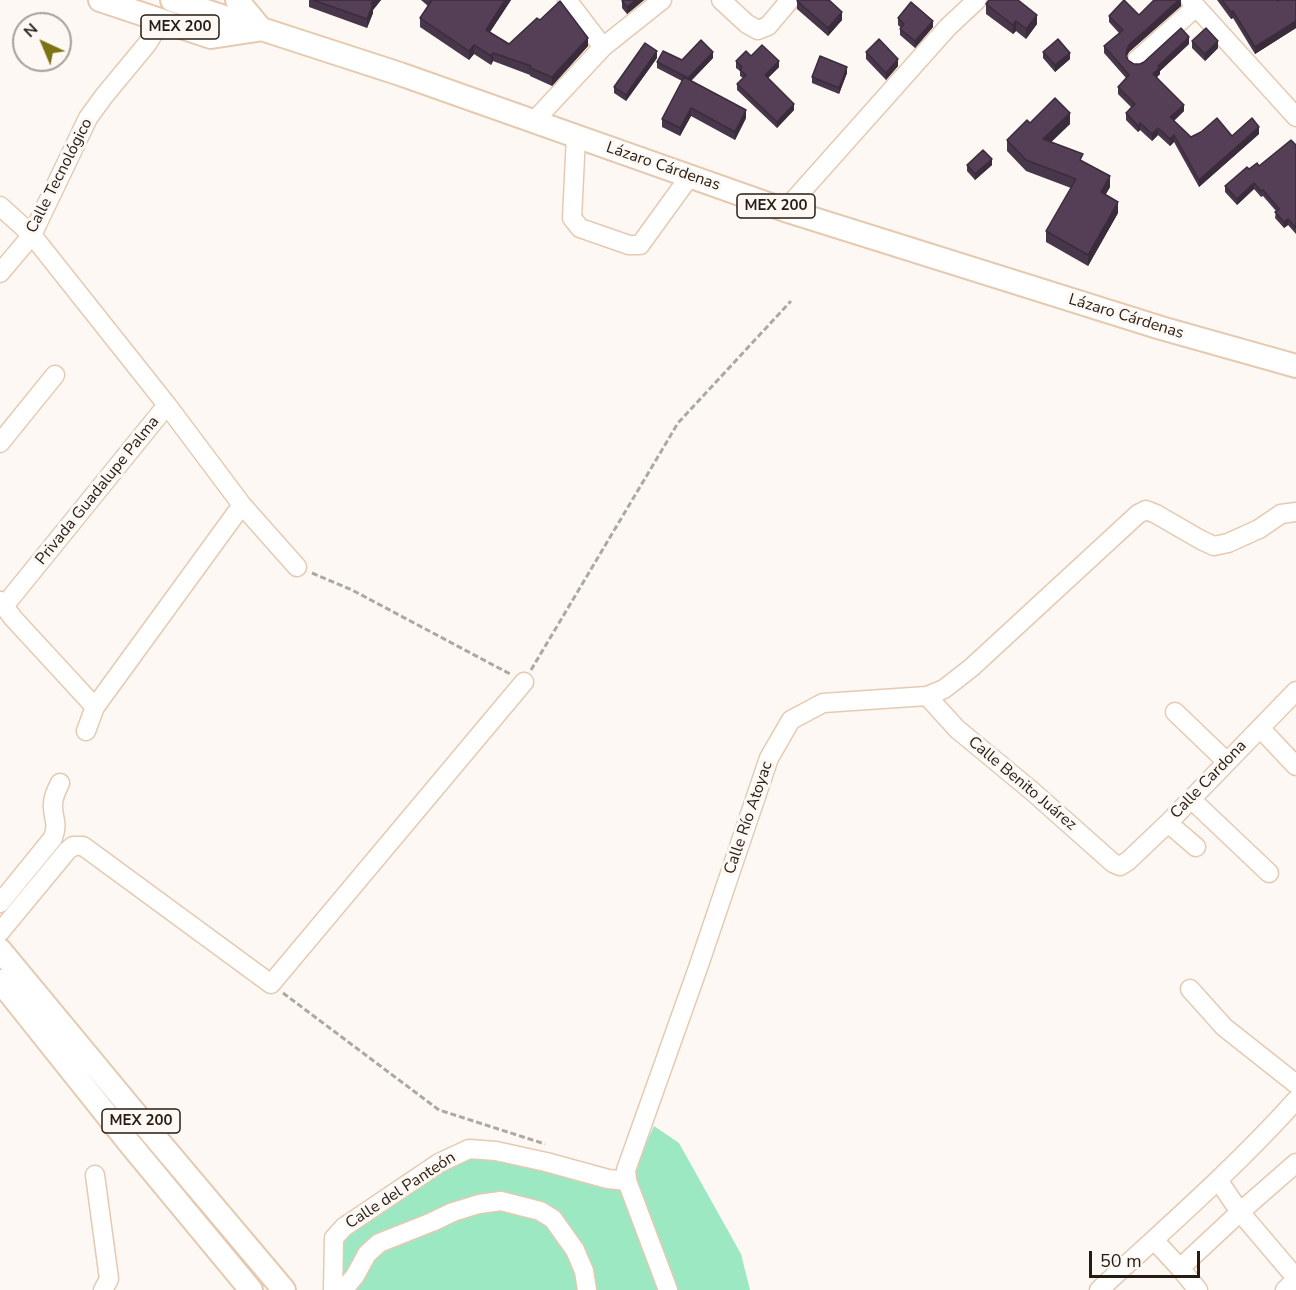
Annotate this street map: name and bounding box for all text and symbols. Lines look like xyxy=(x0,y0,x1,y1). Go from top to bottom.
north arrow xyxy=(12,12,72,72)
road number: MEX 200 xyxy=(141,15,219,39)
text: N xyxy=(19,18,43,43)
street label: Calle Tecnológico xyxy=(23,115,97,237)
street label: Lázaro Cárdenas xyxy=(603,138,723,196)
road number: MEX 200 xyxy=(737,194,815,218)
street label: Lázaro Cárdenas xyxy=(1066,290,1186,344)
street label: Privada Guadalupe Palma xyxy=(32,413,164,569)
street label: Calle Benito Juárez xyxy=(964,733,1080,835)
street label: Calle Cardona xyxy=(1167,737,1251,823)
street label: Calle Río Atoyac xyxy=(721,759,777,877)
road number: MEX 200 xyxy=(102,1109,180,1133)
street label: Calle del Panteón xyxy=(343,1148,459,1234)
scale bar xyxy=(1092,1239,1203,1277)
text: 50 m xyxy=(1100,1249,1142,1273)

